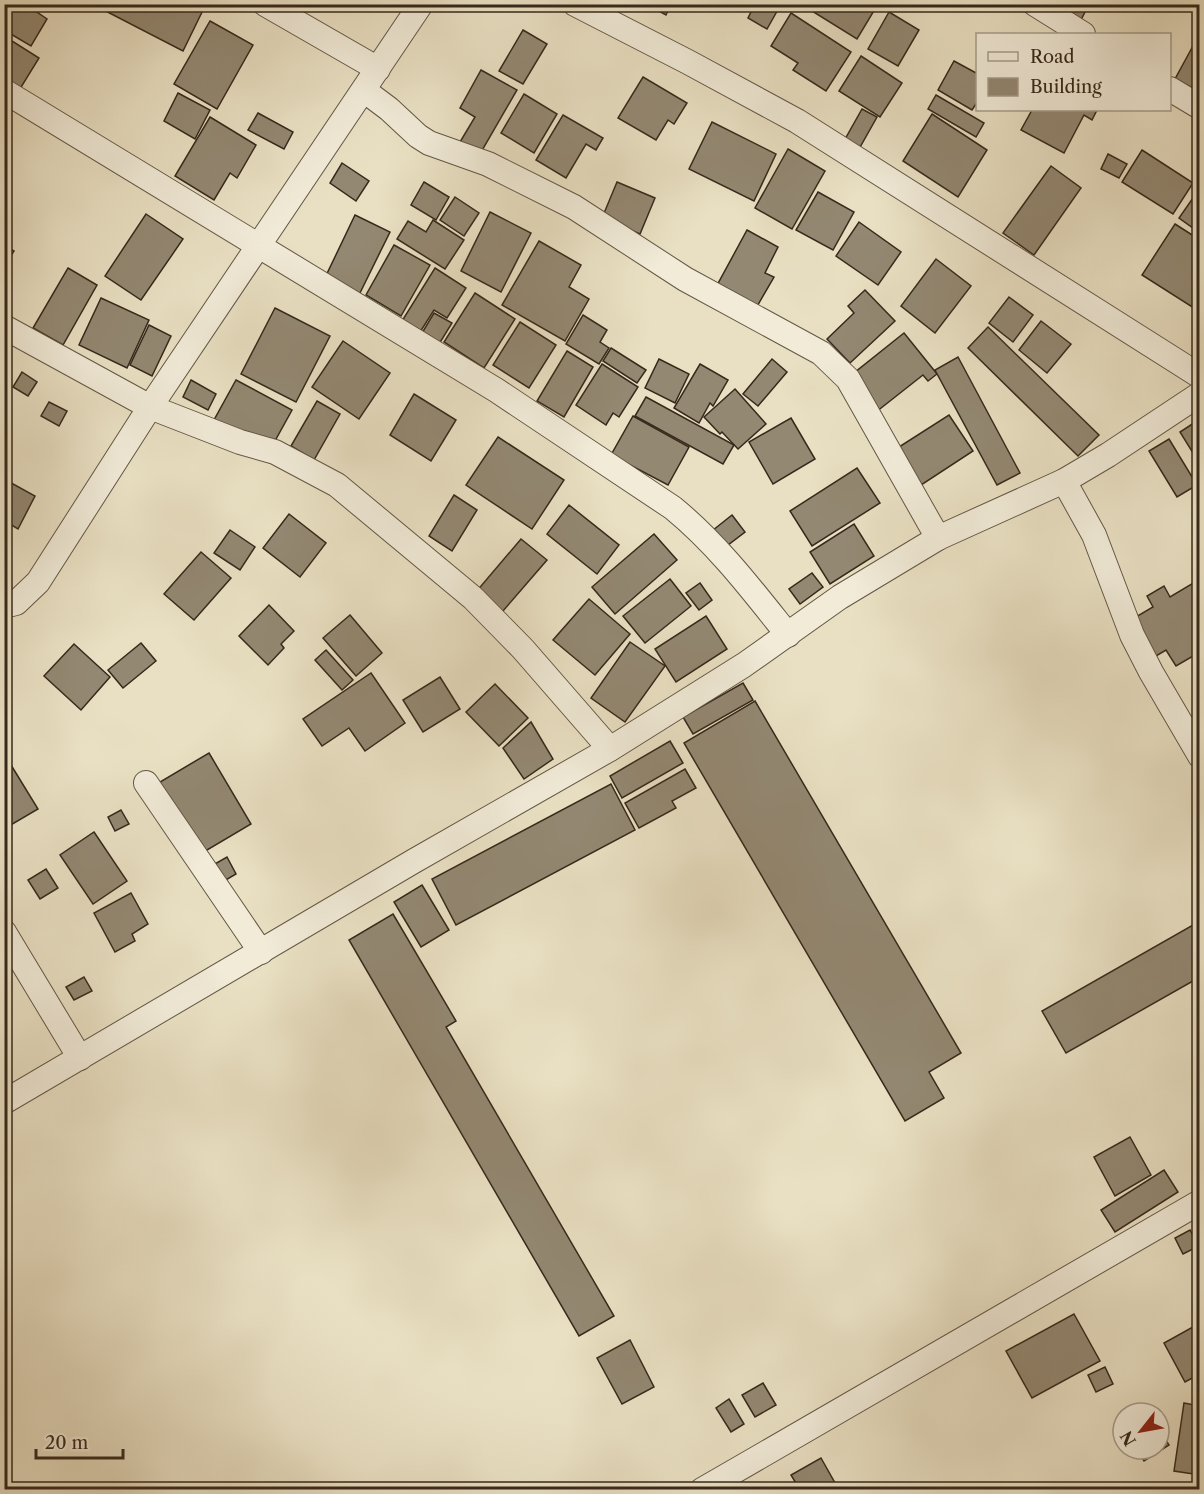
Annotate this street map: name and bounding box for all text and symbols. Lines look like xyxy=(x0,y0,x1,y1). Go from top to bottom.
legend xyxy=(976,33,1171,111)
text: Road xyxy=(1030,46,1075,68)
text: Building xyxy=(1030,76,1102,98)
north arrow xyxy=(1111,1401,1171,1461)
scale bar xyxy=(36,1422,123,1460)
text: N xyxy=(1116,1428,1140,1450)
text: 20 m xyxy=(45,1432,89,1454)

